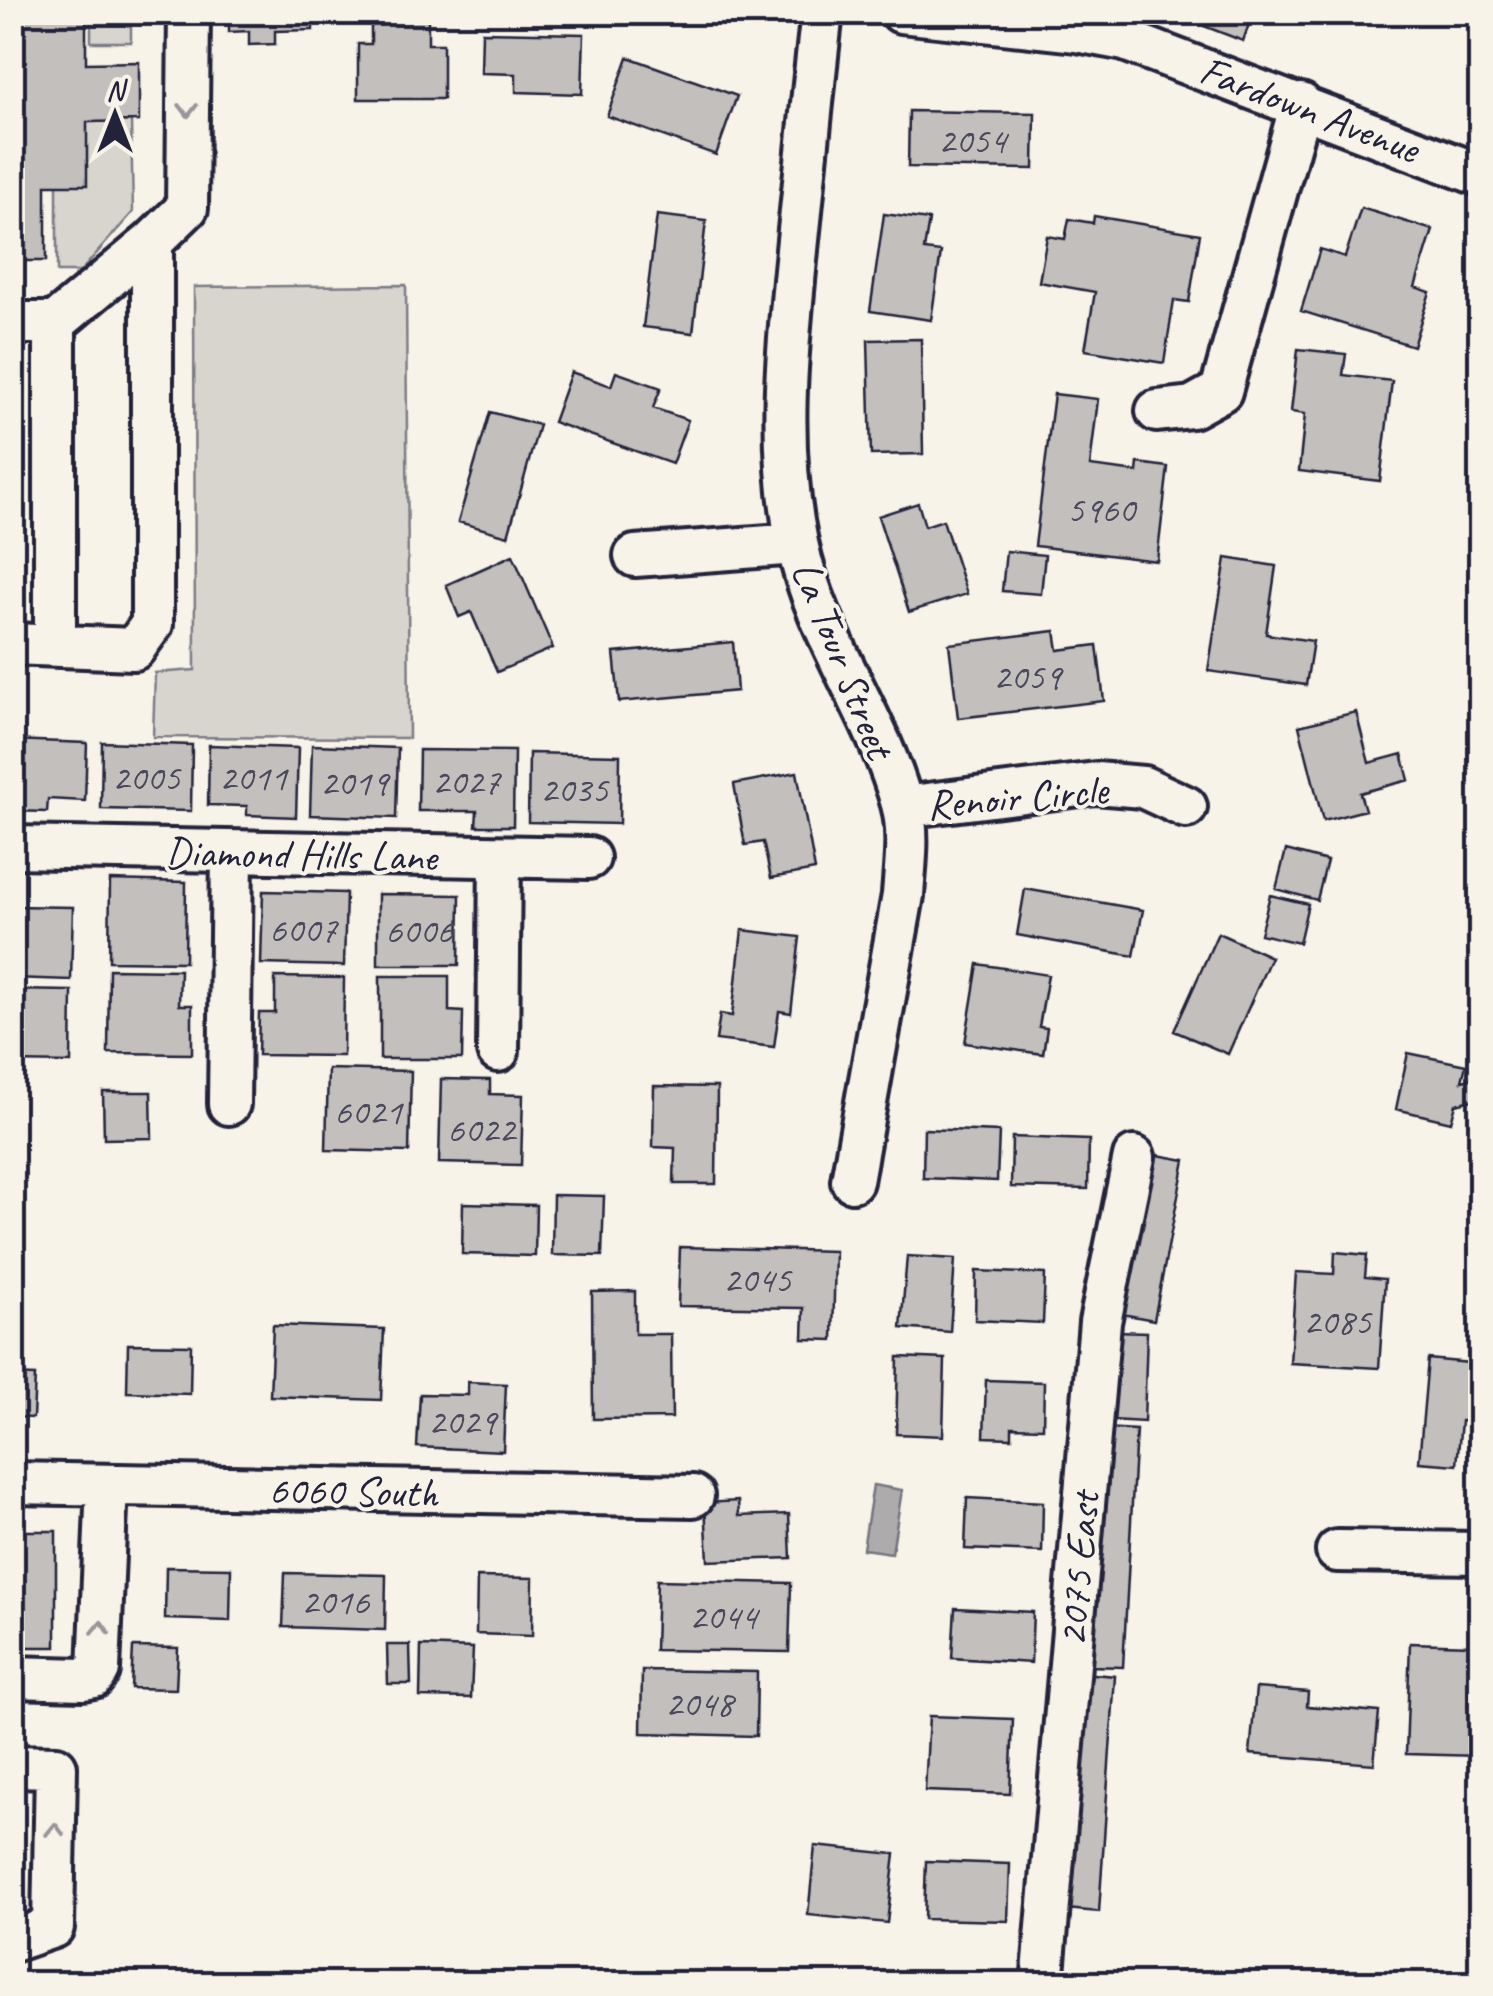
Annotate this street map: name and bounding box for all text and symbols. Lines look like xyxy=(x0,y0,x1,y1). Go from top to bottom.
street label: Fardown Avenue xyxy=(1193,43,1429,176)
north arrow xyxy=(65,65,165,165)
text: N xyxy=(106,73,128,108)
one-way arrow xyxy=(177,102,199,118)
house number: 2054 xyxy=(938,117,1010,164)
house number: 5960 xyxy=(1067,486,1138,533)
street label: La Tour Street xyxy=(779,553,908,770)
house number: 2059 xyxy=(993,653,1064,700)
house number: 2005 xyxy=(112,754,182,801)
house number: 2011 xyxy=(219,754,289,801)
house number: 2027 xyxy=(432,758,502,805)
house number: 2019 xyxy=(320,759,391,806)
street label: Renoir Circle xyxy=(925,763,1112,832)
house number: 2035 xyxy=(540,766,610,813)
street label: Diamond Hills Lane xyxy=(165,826,439,883)
house number: 6007 xyxy=(269,906,339,953)
house number: 6006 xyxy=(385,907,455,954)
house number: 6021 xyxy=(334,1088,404,1135)
house number: 6022 xyxy=(447,1106,518,1153)
house number: 2045 xyxy=(723,1256,793,1303)
house number: 2085 xyxy=(1303,1298,1373,1345)
house number: 2029 xyxy=(428,1398,499,1445)
street label: 6060 South xyxy=(268,1464,440,1520)
street label: 2075 East xyxy=(1045,1486,1112,1648)
house number: 2016 xyxy=(301,1578,371,1625)
house number: 2044 xyxy=(689,1593,761,1640)
one-way arrow xyxy=(90,1619,111,1635)
house number: 2048 xyxy=(665,1680,737,1727)
one-way arrow xyxy=(44,1821,66,1836)

